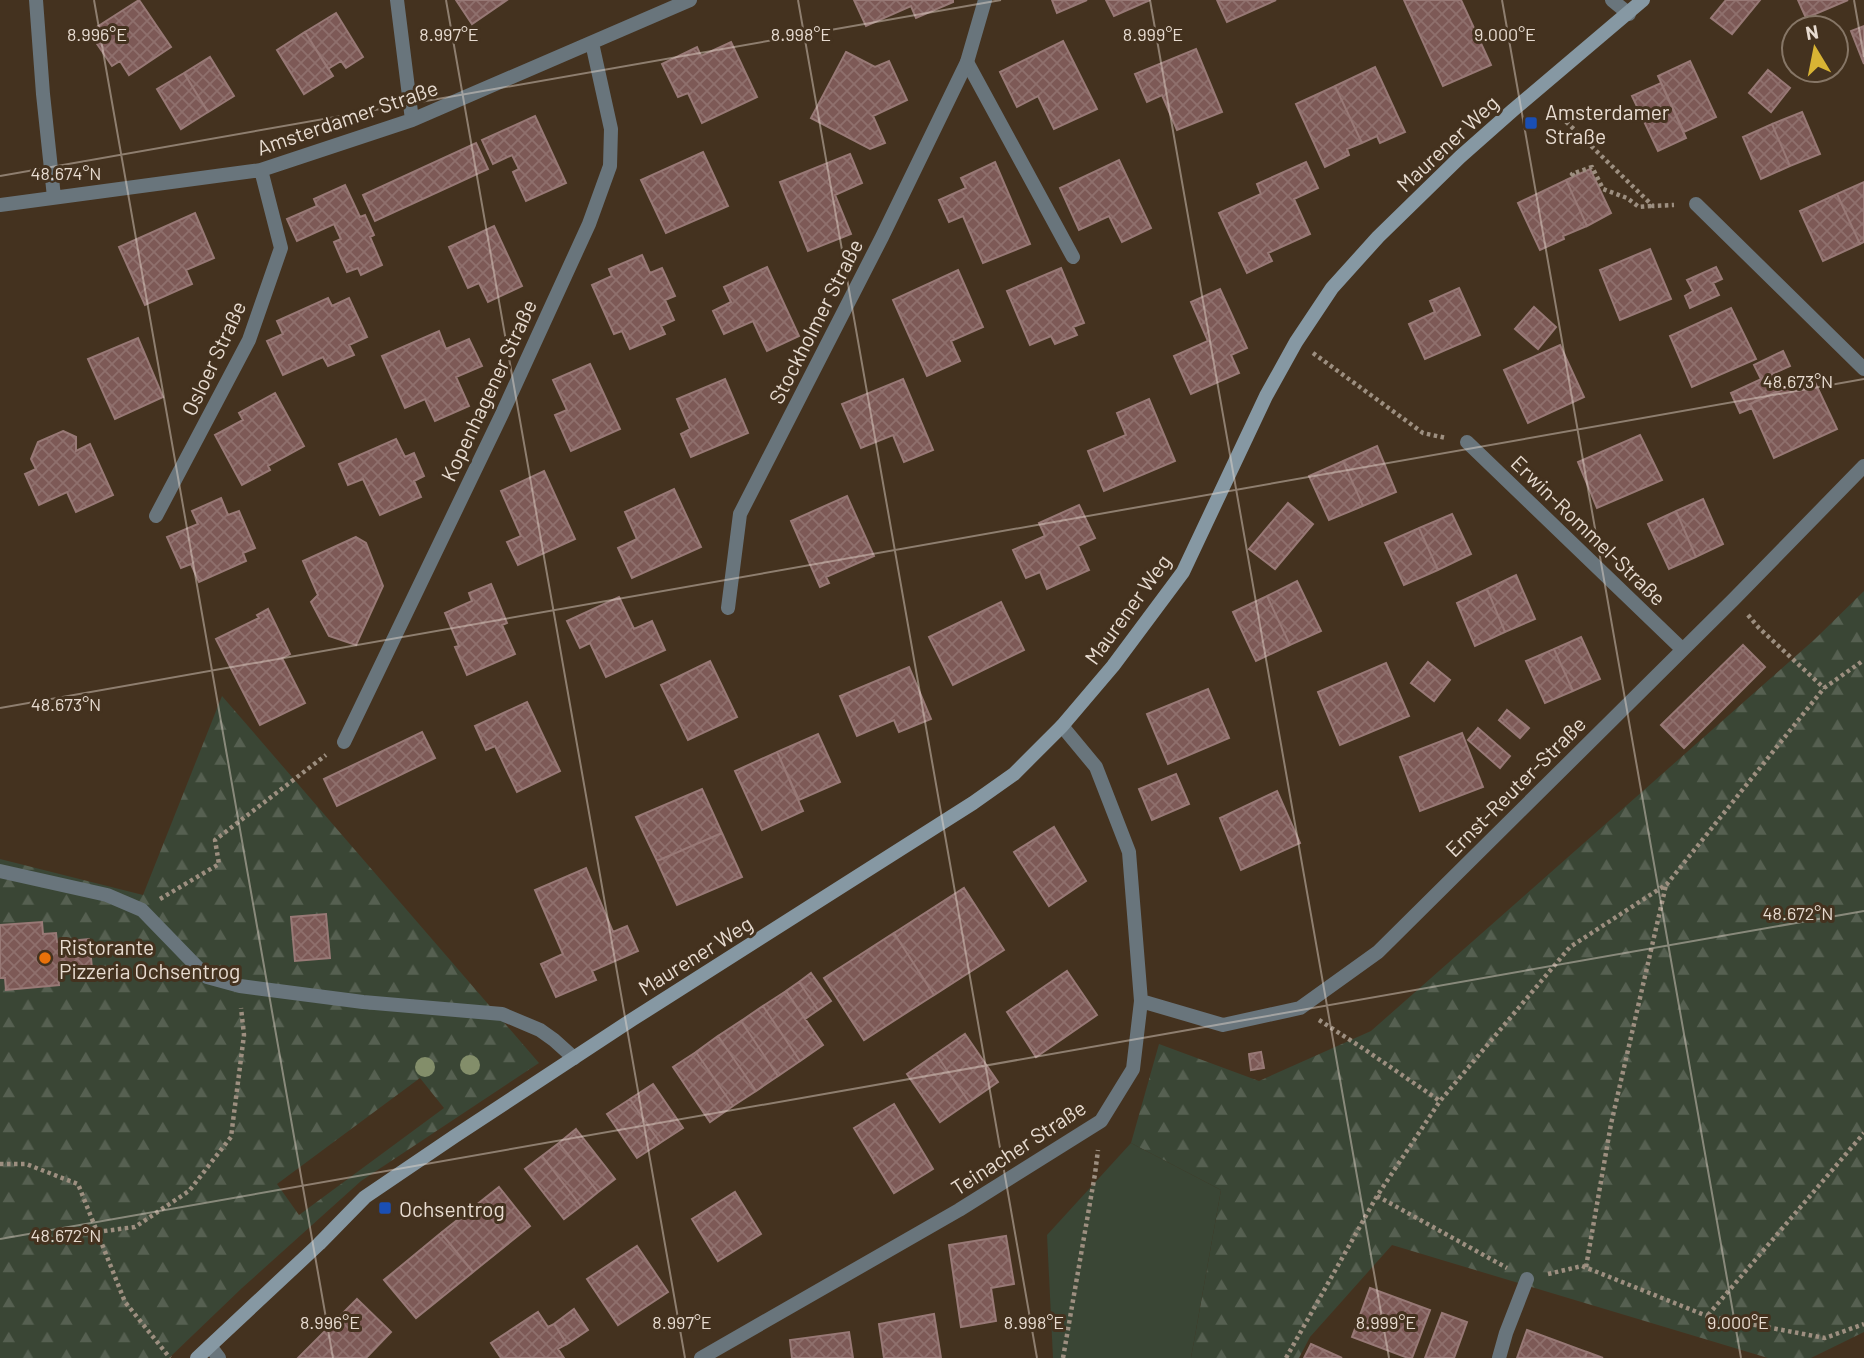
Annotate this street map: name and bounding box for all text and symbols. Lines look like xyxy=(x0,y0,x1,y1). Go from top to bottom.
north arrow xyxy=(1780,14,1850,84)
text: N xyxy=(1804,19,1820,44)
text: 8.996°E xyxy=(67,23,127,45)
text: 8.997°E xyxy=(419,23,479,45)
text: 8.998°E xyxy=(771,23,831,45)
text: 8.999°E xyxy=(1123,23,1183,45)
text: 9.000°E xyxy=(1474,23,1536,45)
street label: Amsterdamer Straße xyxy=(253,74,441,160)
street label: Maurener Weg xyxy=(1391,90,1503,196)
place label: Amsterdamer Straße xyxy=(1545,99,1670,148)
marker: Amsterdamer Straße xyxy=(1523,115,1539,131)
text: 48.674°N xyxy=(30,162,102,184)
street label: Stockholmer Straße xyxy=(763,235,867,407)
street label: Kopenhagener Straße xyxy=(435,295,541,485)
street label: Osloer Straße xyxy=(176,297,250,419)
text: 48.673°N xyxy=(1763,370,1833,392)
street label: Erwin-Rommel-Straße xyxy=(1507,450,1671,610)
street label: Maurener Weg xyxy=(1079,549,1175,669)
text: 48.673°N xyxy=(31,693,101,715)
street label: Ernst-Reuter-Straße xyxy=(1440,711,1590,861)
text: 48.672°N xyxy=(1763,902,1833,924)
street label: Maurener Weg xyxy=(633,910,757,1000)
place label: Ristorante Pizzeria Ochsentrog xyxy=(59,934,240,983)
marker: Ristorante Pizzeria Ochsentrog xyxy=(37,950,53,966)
street label: Teinacher Straße xyxy=(946,1094,1090,1200)
place label: Ochsentrog xyxy=(399,1196,505,1221)
marker: Ochsentrog xyxy=(377,1200,393,1216)
text: 48.672°N xyxy=(31,1224,101,1246)
text: 8.996°E xyxy=(300,1311,360,1333)
text: 8.997°E xyxy=(652,1311,712,1333)
text: 8.998°E xyxy=(1004,1311,1064,1333)
text: 8.999°E xyxy=(1356,1311,1416,1333)
text: 9.000°E xyxy=(1707,1311,1769,1333)

